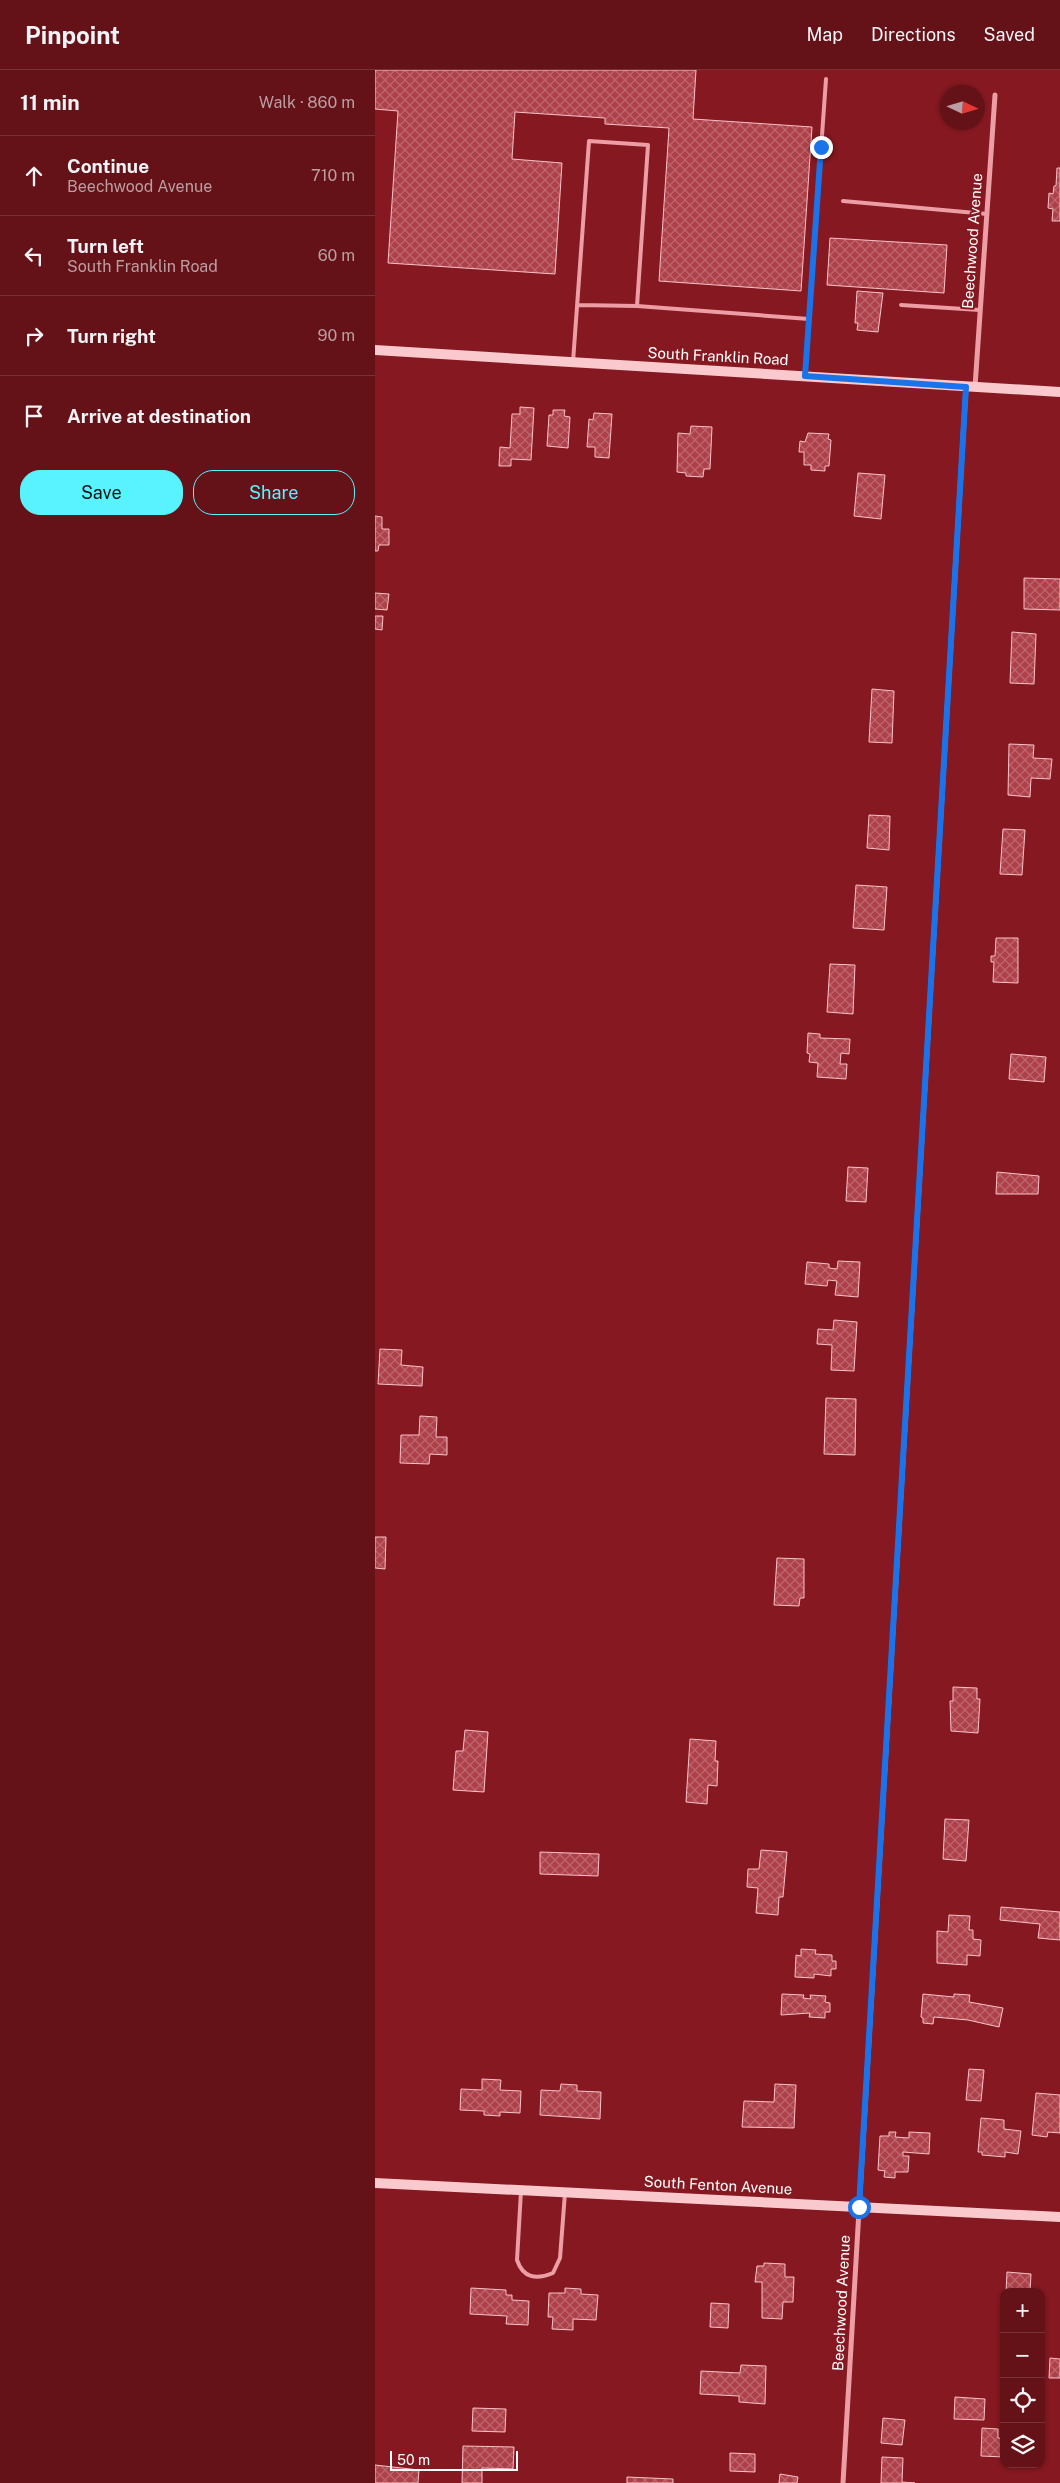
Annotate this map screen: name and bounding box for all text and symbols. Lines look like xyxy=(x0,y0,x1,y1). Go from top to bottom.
text: Pinpoint xyxy=(25,21,120,49)
text: Map xyxy=(806,24,843,45)
text: Directions xyxy=(871,24,956,45)
text: Saved xyxy=(984,24,1035,45)
north arrow xyxy=(940,85,985,130)
text: 11 min xyxy=(20,90,80,115)
text: Walk · 860 m xyxy=(259,93,355,112)
route end xyxy=(810,136,833,159)
text: Continue xyxy=(67,155,149,177)
icon: ahead xyxy=(20,162,48,190)
text: 710 m xyxy=(311,166,355,185)
street label: Beechwood Avenue xyxy=(959,172,985,310)
text: Beechwood Avenue xyxy=(67,177,212,196)
text: Turn left xyxy=(67,235,144,257)
icon: left xyxy=(20,242,48,270)
text: 60 m xyxy=(318,246,355,265)
text: South Franklin Road xyxy=(67,257,218,276)
icon: right xyxy=(20,322,48,350)
text: Turn right xyxy=(67,325,156,347)
text: 90 m xyxy=(318,326,355,345)
street label: South Franklin Road xyxy=(647,344,789,368)
icon: arrive xyxy=(20,402,48,430)
text: Arrive at destination xyxy=(67,405,251,427)
button: Save xyxy=(20,470,183,515)
button: Share xyxy=(193,470,355,515)
street label: South Fenton Avenue xyxy=(643,2173,793,2197)
route start xyxy=(848,2196,871,2219)
street label: Beechwood Avenue xyxy=(829,2235,853,2371)
map controls xyxy=(1000,2288,1045,2468)
button: + xyxy=(1000,2288,1045,2333)
button: − xyxy=(1000,2333,1045,2378)
button: locate xyxy=(1000,2378,1045,2423)
button: layers xyxy=(1000,2423,1045,2468)
scale bar xyxy=(390,2448,517,2471)
text: 50 m xyxy=(397,2452,430,2468)

